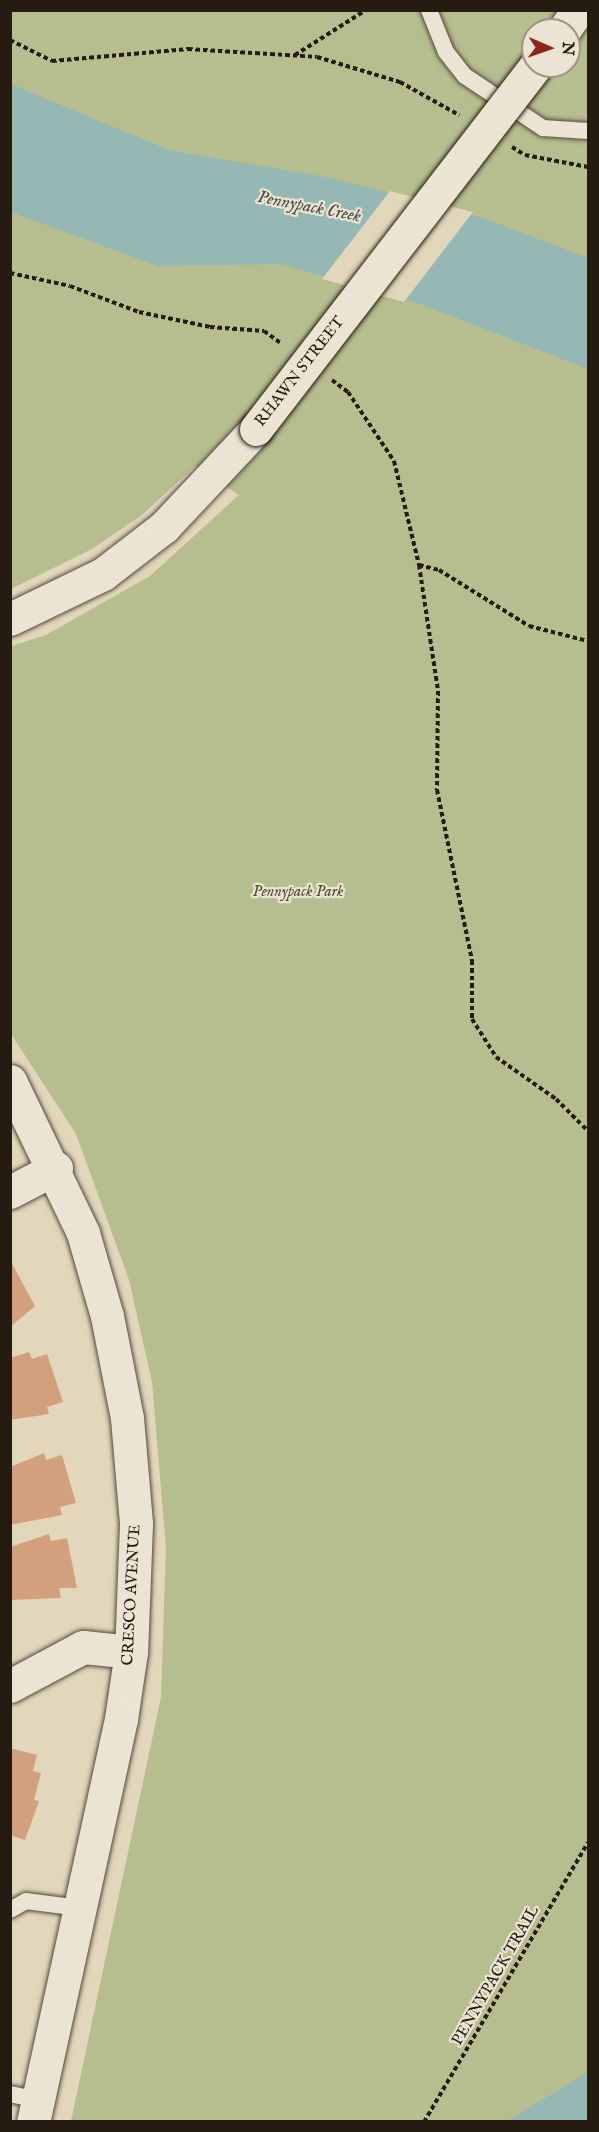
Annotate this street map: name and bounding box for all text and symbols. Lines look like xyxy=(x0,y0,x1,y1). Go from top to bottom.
north arrow xyxy=(521,18,581,78)
text: N xyxy=(557,41,577,56)
water label: Pennypack Creek xyxy=(255,187,363,229)
street label: RHAWN STREET xyxy=(251,313,349,431)
park label: Pennypack Park xyxy=(253,882,343,902)
street label: CRESCO AVENUE xyxy=(119,1524,145,1666)
street label: PENNYPACK TRAIL xyxy=(448,1903,544,2049)

